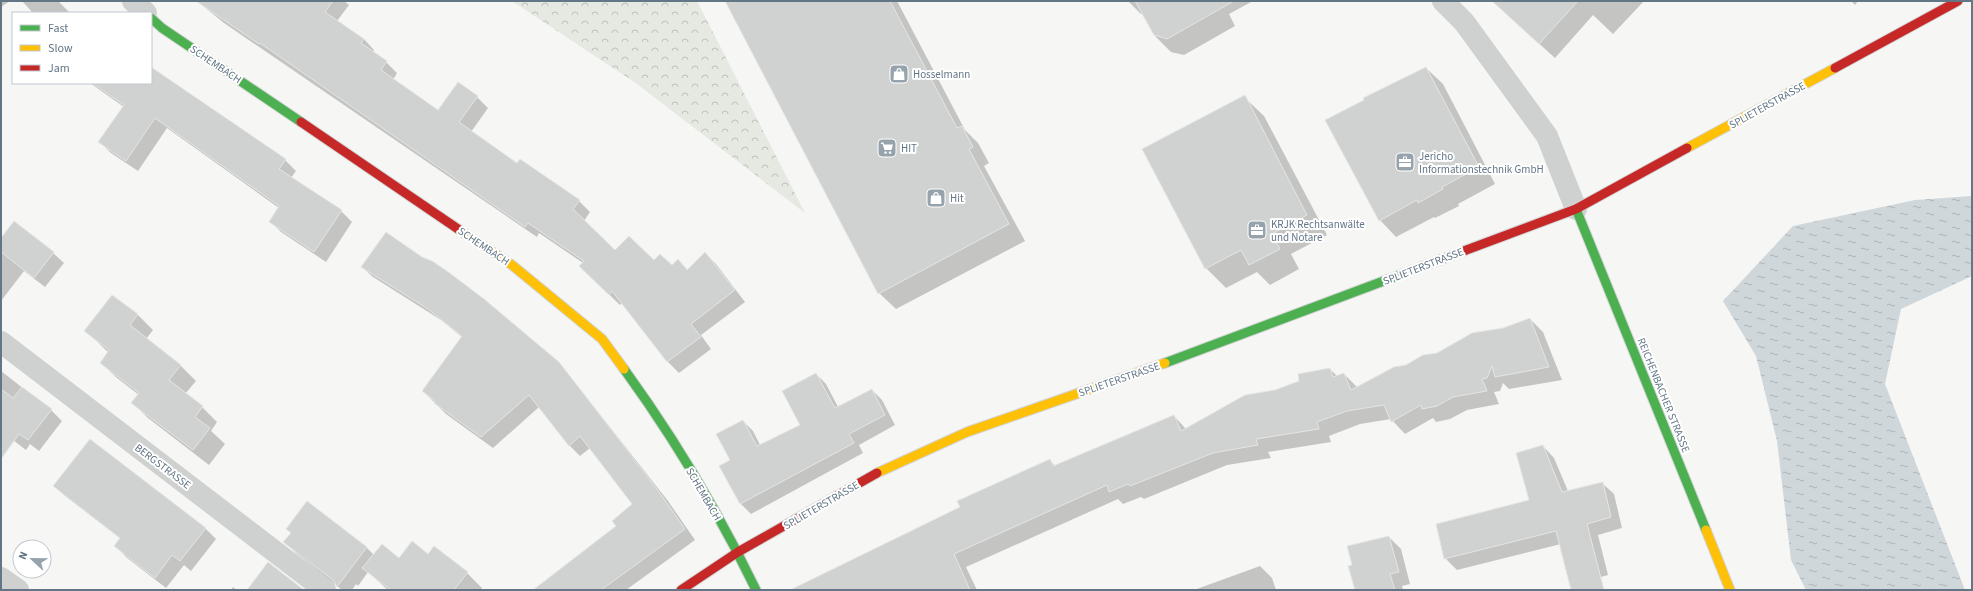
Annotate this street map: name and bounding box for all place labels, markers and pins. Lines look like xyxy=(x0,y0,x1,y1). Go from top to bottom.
shop icon: Hosselmann xyxy=(888,63,910,85)
place label: Hosselmann xyxy=(913,67,970,82)
supermarket icon: HIT xyxy=(876,137,898,159)
place label: HIT xyxy=(901,141,917,156)
place label: Jericho Informationstechnik GmbH xyxy=(1419,149,1544,177)
office icon: Jericho Informationstechnik GmbH xyxy=(1394,151,1416,173)
shop icon: Hit xyxy=(925,187,947,209)
place label: Hit xyxy=(950,191,964,206)
place label: KRJK Rechtsanwälte und Notare xyxy=(1271,217,1365,245)
office icon: KRJK Rechtsanwälte und Notare xyxy=(1246,219,1268,241)

